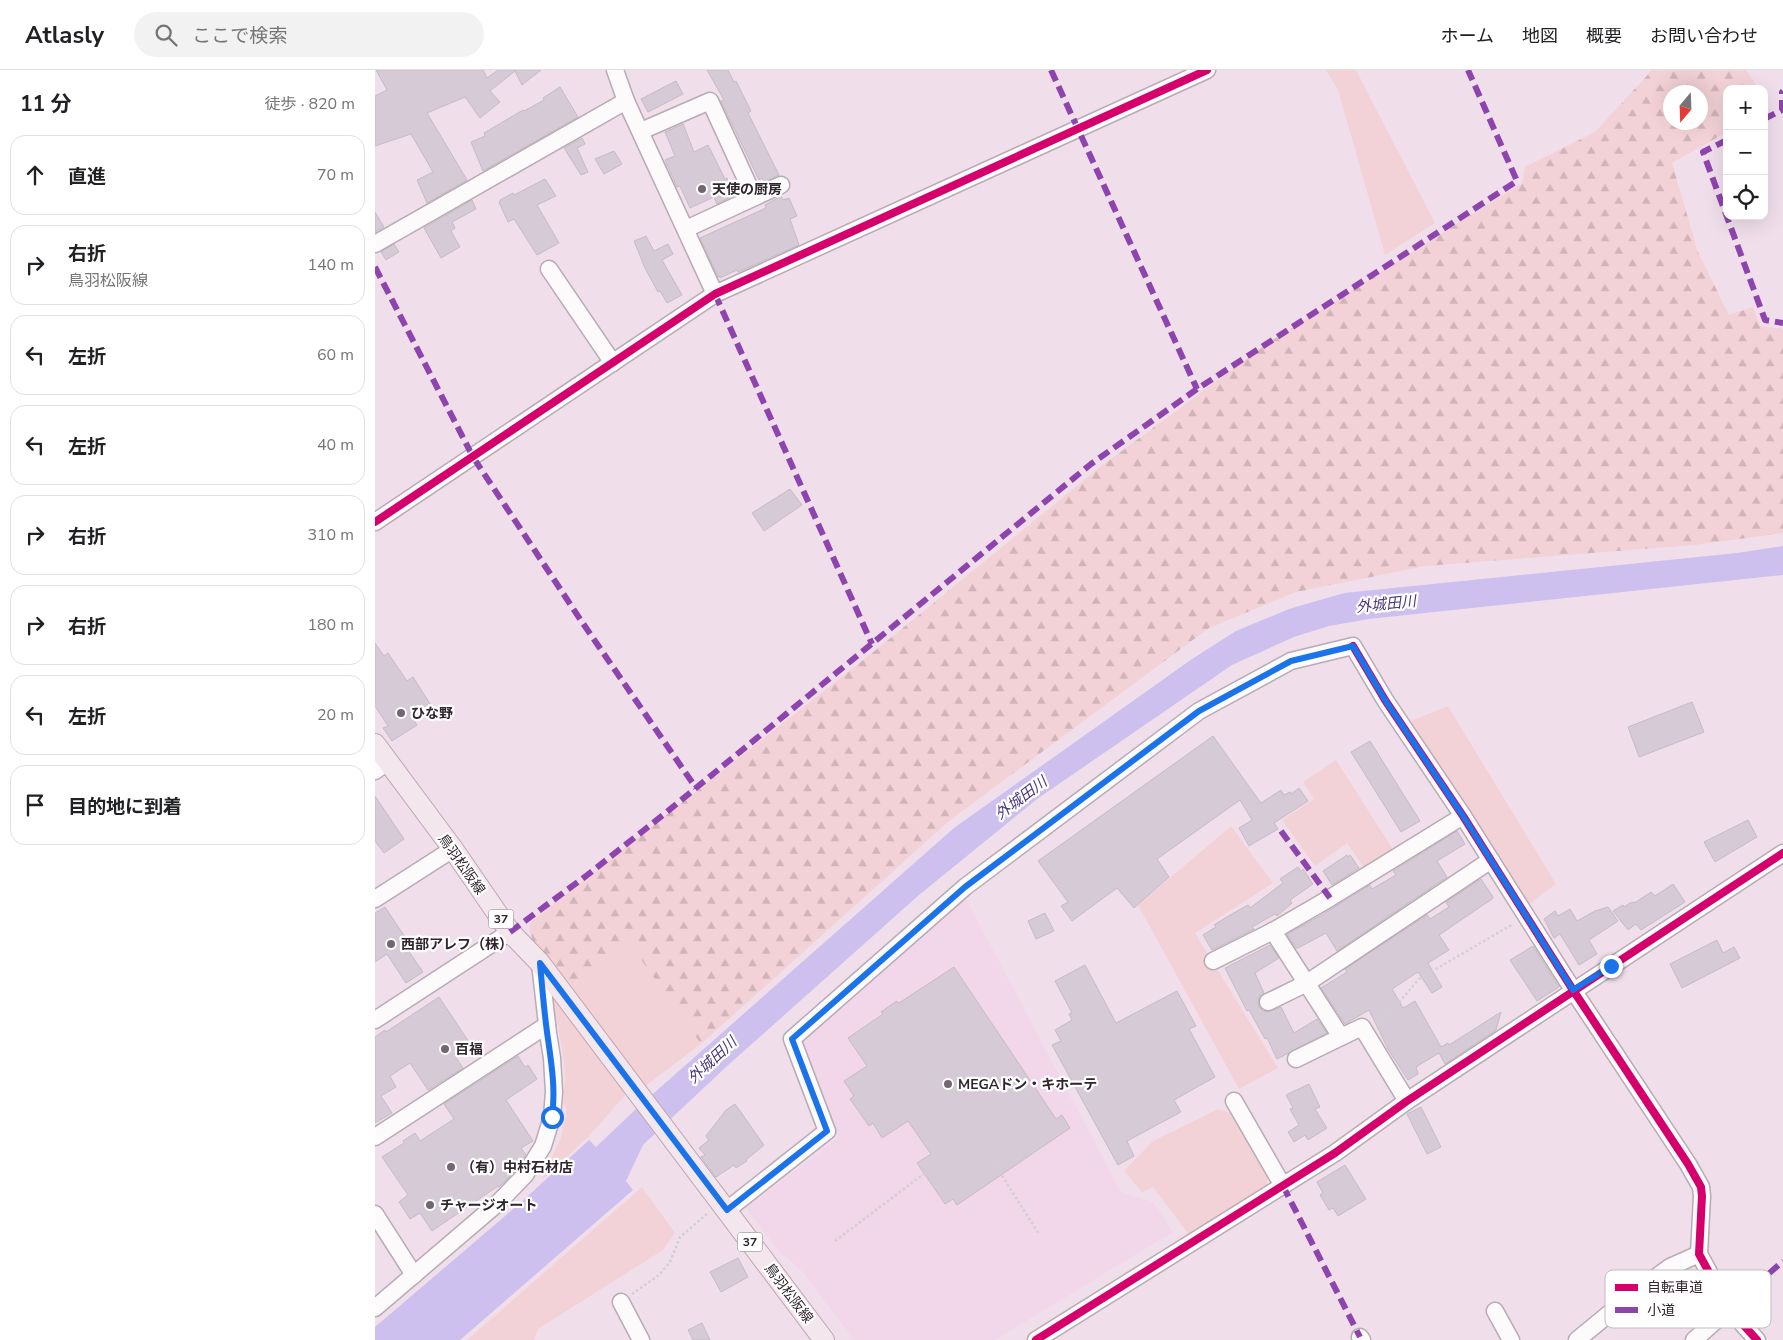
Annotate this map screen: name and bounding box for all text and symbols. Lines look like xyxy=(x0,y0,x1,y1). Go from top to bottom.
search box xyxy=(134,12,484,57)
text: Atlasly xyxy=(25,19,104,51)
icon: search xyxy=(152,21,180,49)
text: ここで検索 xyxy=(192,23,287,49)
text: ホーム xyxy=(1441,24,1494,48)
text: 地図 xyxy=(1522,24,1558,48)
text: 概要 xyxy=(1586,24,1622,48)
text: お問い合わせ xyxy=(1650,24,1758,48)
north arrow xyxy=(1663,85,1708,130)
map controls xyxy=(1723,85,1768,220)
button: + xyxy=(1723,85,1768,130)
text: 11 分 xyxy=(20,90,72,118)
text: 徒歩 · 820 m xyxy=(265,93,355,115)
button: − xyxy=(1723,130,1768,175)
icon: ahead xyxy=(21,161,49,189)
text: 直進 xyxy=(68,164,106,190)
text: 70 m xyxy=(317,164,354,186)
button: locate xyxy=(1723,175,1768,220)
place label: 天使の厨房 xyxy=(712,180,782,199)
marker: 天使の厨房 xyxy=(696,183,708,195)
text: 右折 xyxy=(68,241,106,267)
icon: right xyxy=(21,251,49,279)
text: 140 m xyxy=(307,254,354,276)
text: 鳥羽松阪線 xyxy=(68,270,148,292)
icon: left xyxy=(21,341,49,369)
text: 左折 xyxy=(68,344,106,370)
text: 60 m xyxy=(317,344,354,366)
icon: left xyxy=(21,431,49,459)
text: 左折 xyxy=(68,434,106,460)
text: 40 m xyxy=(317,434,354,456)
icon: right xyxy=(21,521,49,549)
text: 右折 xyxy=(68,524,106,550)
text: 310 m xyxy=(307,524,354,546)
water label: 外城田川 xyxy=(1355,591,1419,617)
icon: right xyxy=(21,611,49,639)
text: 右折 xyxy=(68,614,106,640)
text: 180 m xyxy=(307,614,354,636)
icon: left xyxy=(21,701,49,729)
text: 左折 xyxy=(68,704,106,730)
text: 20 m xyxy=(317,704,354,726)
place label: ひな野 xyxy=(411,704,453,723)
marker: ひな野 xyxy=(395,707,407,719)
water label: 外城田川 xyxy=(991,771,1053,824)
icon: arrive xyxy=(21,791,49,819)
text: 目的地に到着 xyxy=(68,794,182,820)
street label: 鳥羽松阪線 xyxy=(434,830,489,898)
road number: 37 xyxy=(489,910,513,929)
place label: 西部アレフ（株） xyxy=(401,935,513,954)
marker: 西部アレフ（株） xyxy=(385,938,397,950)
route end xyxy=(1600,955,1623,978)
water label: 外城田川 xyxy=(683,1031,742,1088)
place label: 百福 xyxy=(455,1040,483,1059)
marker: 百福 xyxy=(439,1043,451,1055)
place label: MEGAドン・キホーテ xyxy=(958,1075,1097,1094)
marker: MEGAドン・キホーテ xyxy=(942,1078,954,1090)
route start xyxy=(541,1106,564,1129)
place label: （有）中村石材店 xyxy=(461,1158,573,1177)
marker: （有）中村石材店 xyxy=(445,1161,457,1173)
place label: チャージオート xyxy=(440,1196,538,1215)
marker: チャージオート xyxy=(424,1199,436,1211)
road number: 37 xyxy=(737,1232,763,1252)
street label: 鳥羽松阪線 xyxy=(760,1260,817,1327)
legend xyxy=(1605,1270,1771,1328)
text: 自転車道 xyxy=(1647,1278,1703,1297)
text: 小道 xyxy=(1647,1301,1675,1320)

